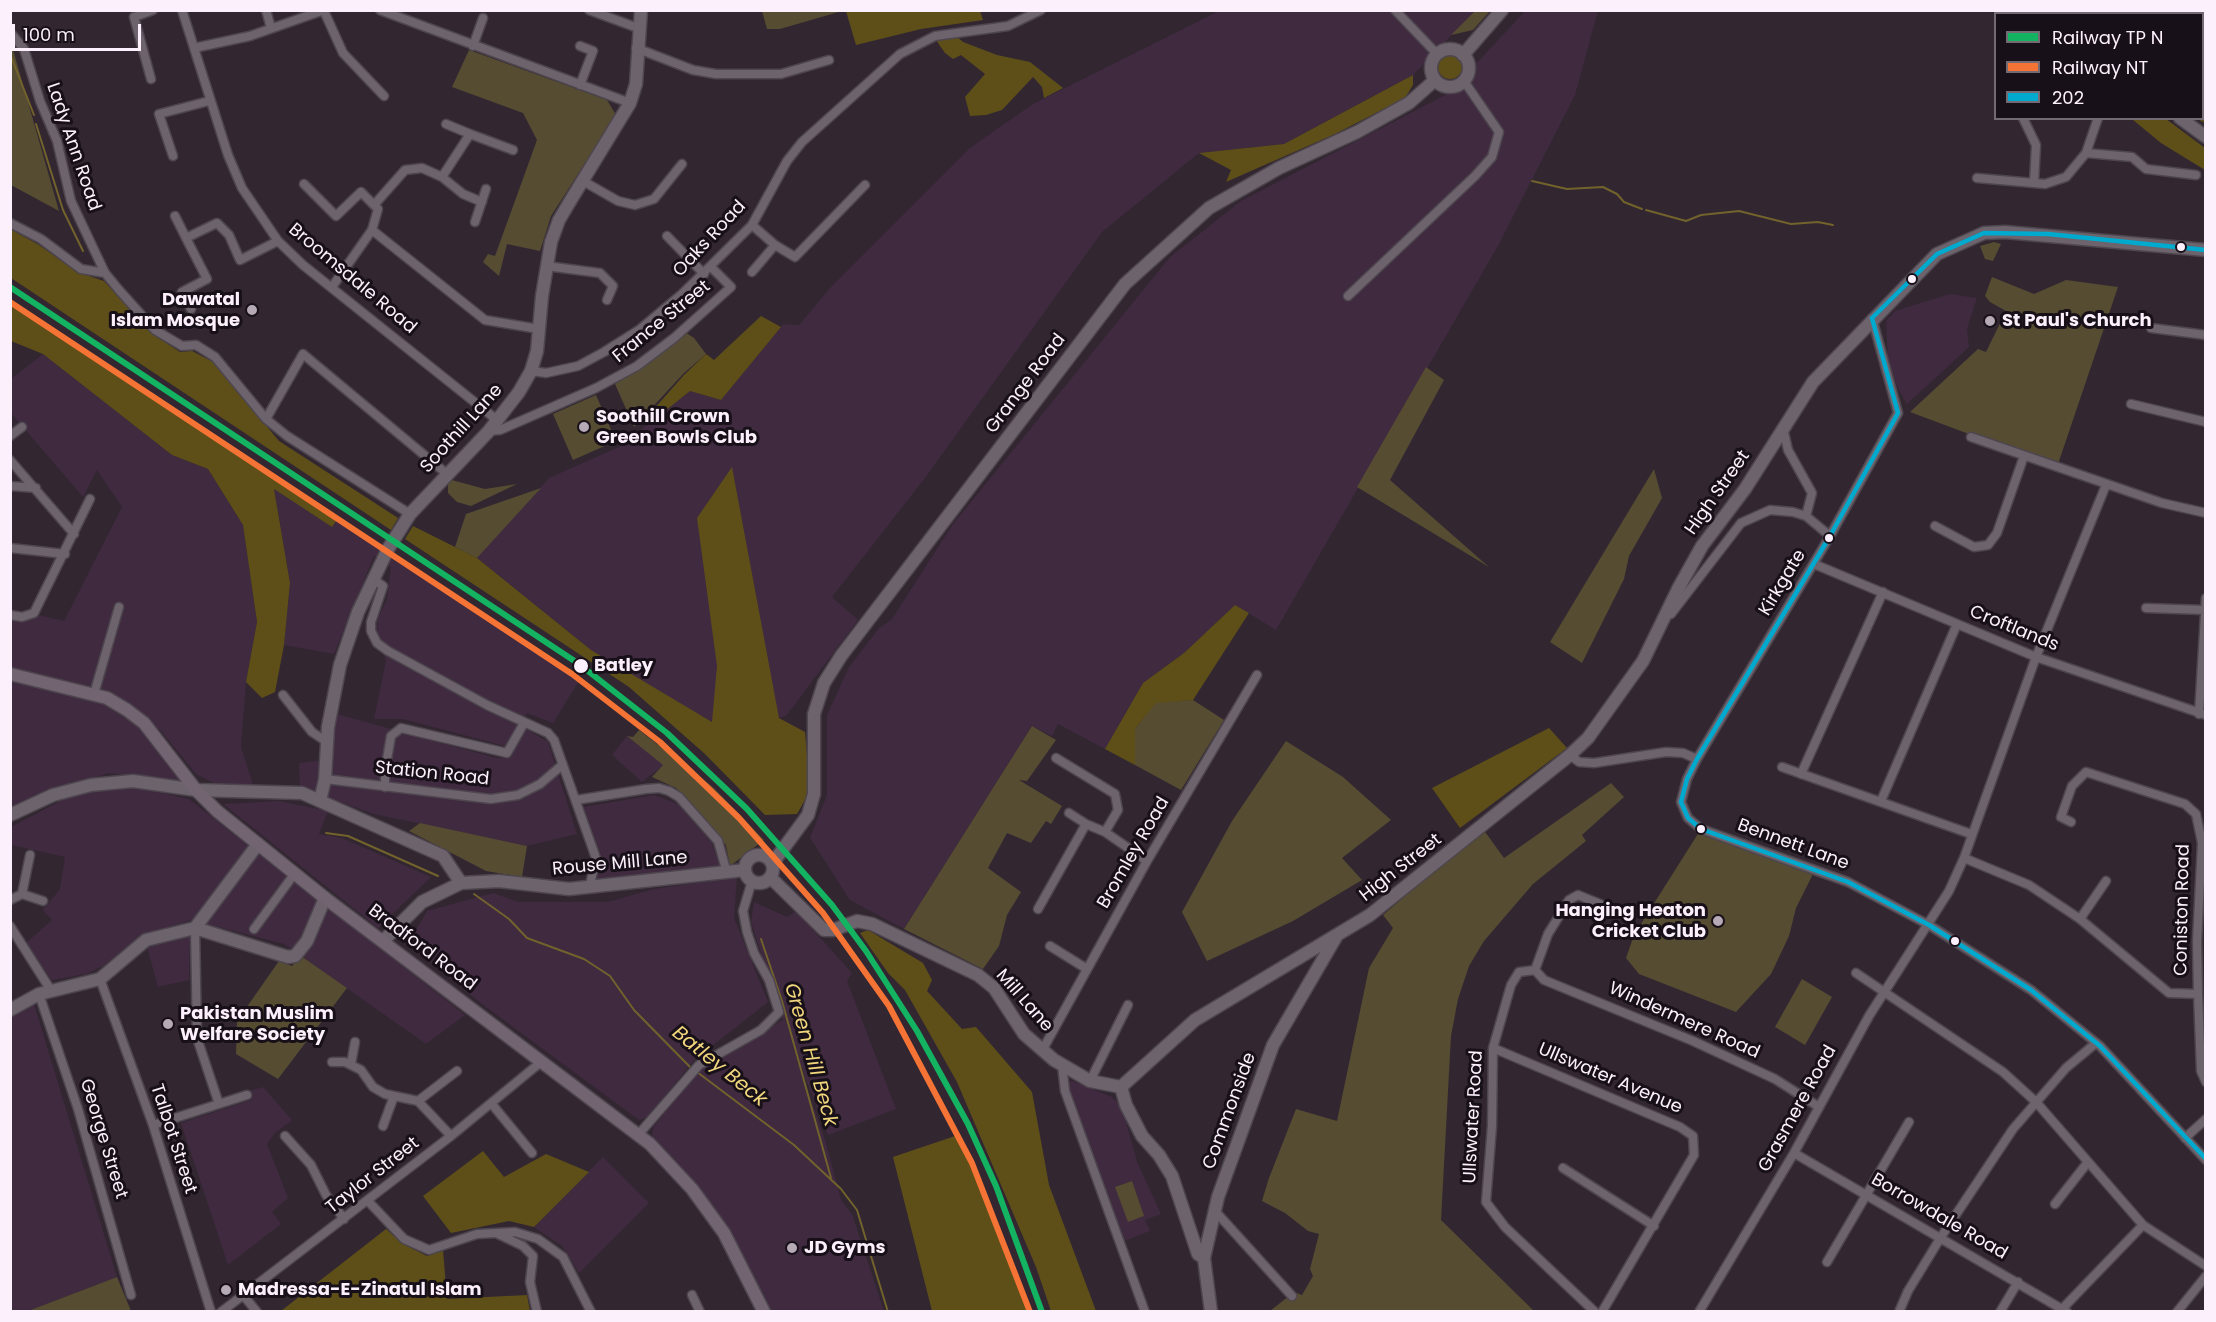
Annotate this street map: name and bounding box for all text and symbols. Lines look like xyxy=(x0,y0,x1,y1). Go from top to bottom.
scale bar xyxy=(15,12,144,50)
legend xyxy=(1994,12,2204,120)
text: 100 m xyxy=(23,22,75,47)
text: Railway TP N xyxy=(2052,25,2163,50)
text: Railway NT xyxy=(2052,55,2148,80)
street label: Lady Ann Road xyxy=(41,80,105,214)
text: 202 xyxy=(2052,85,2084,110)
street label: Oaks Road xyxy=(669,196,751,282)
street label: Broomsdale Road xyxy=(284,219,420,339)
unlabelled marker xyxy=(2175,241,2187,253)
unlabelled marker xyxy=(1906,273,1918,285)
street label: France Street xyxy=(609,276,715,368)
place label: Dawatal Islam Mosque xyxy=(111,289,240,332)
marker: Dawatal Islam Mosque xyxy=(245,303,259,317)
place label: St Paul's Church xyxy=(2002,310,2152,332)
marker: St Paul's Church xyxy=(1983,314,1997,328)
street label: Grange Road xyxy=(981,330,1071,438)
street label: Soothill Lane xyxy=(416,380,508,478)
place label: Soothill Crown Green Bowls Club xyxy=(596,406,757,448)
marker: Soothill Crown Green Bowls Club xyxy=(577,420,591,434)
street label: High Street xyxy=(1681,447,1755,539)
unlabelled marker xyxy=(1823,532,1835,544)
street label: Kirkgate xyxy=(1755,546,1811,620)
street label: Croftlands xyxy=(1966,601,2062,657)
place label: Batley xyxy=(594,655,653,677)
marker: Batley xyxy=(572,657,590,675)
street label: Station Road xyxy=(374,757,490,791)
street label: Bromley Road xyxy=(1093,793,1175,913)
street label: Bennett Lane xyxy=(1734,815,1852,875)
unlabelled marker xyxy=(1695,823,1707,835)
street label: High Street xyxy=(1356,829,1446,907)
street label: Coniston Road xyxy=(2171,844,2195,976)
street label: Rouse Mill Lane xyxy=(552,847,688,881)
street label: Bradford Road xyxy=(364,900,480,996)
place label: Hanging Heaton Cricket Club xyxy=(1555,900,1706,942)
marker: Hanging Heaton Cricket Club xyxy=(1711,914,1725,928)
unlabelled marker xyxy=(1949,935,1961,947)
street label: Mill Lane xyxy=(991,965,1057,1037)
street label: Windermere Road xyxy=(1605,978,1763,1064)
water label: Green Hill Beck xyxy=(778,980,842,1130)
place label: Pakistan Muslim Welfare Society xyxy=(180,1003,334,1046)
marker: Pakistan Muslim Welfare Society xyxy=(161,1017,175,1031)
water label: Batley Beck xyxy=(667,1022,771,1112)
street label: Ullswater Avenue xyxy=(1535,1039,1685,1119)
street label: Grasmere Road xyxy=(1754,1042,1842,1176)
street label: Commonside xyxy=(1199,1050,1261,1172)
street label: Ullswater Road xyxy=(1460,1050,1488,1184)
street label: George Street xyxy=(75,1076,131,1202)
street label: Talbot Street xyxy=(145,1081,201,1197)
street label: Taylor Street xyxy=(322,1133,424,1219)
street label: Borrowdale Road xyxy=(1867,1169,2011,1265)
place label: JD Gyms xyxy=(804,1237,886,1259)
marker: JD Gyms xyxy=(785,1241,799,1255)
place label: Madressa-E-Zinatul Islam xyxy=(238,1279,482,1301)
marker: Madressa-E-Zinatul Islam xyxy=(219,1283,233,1297)

